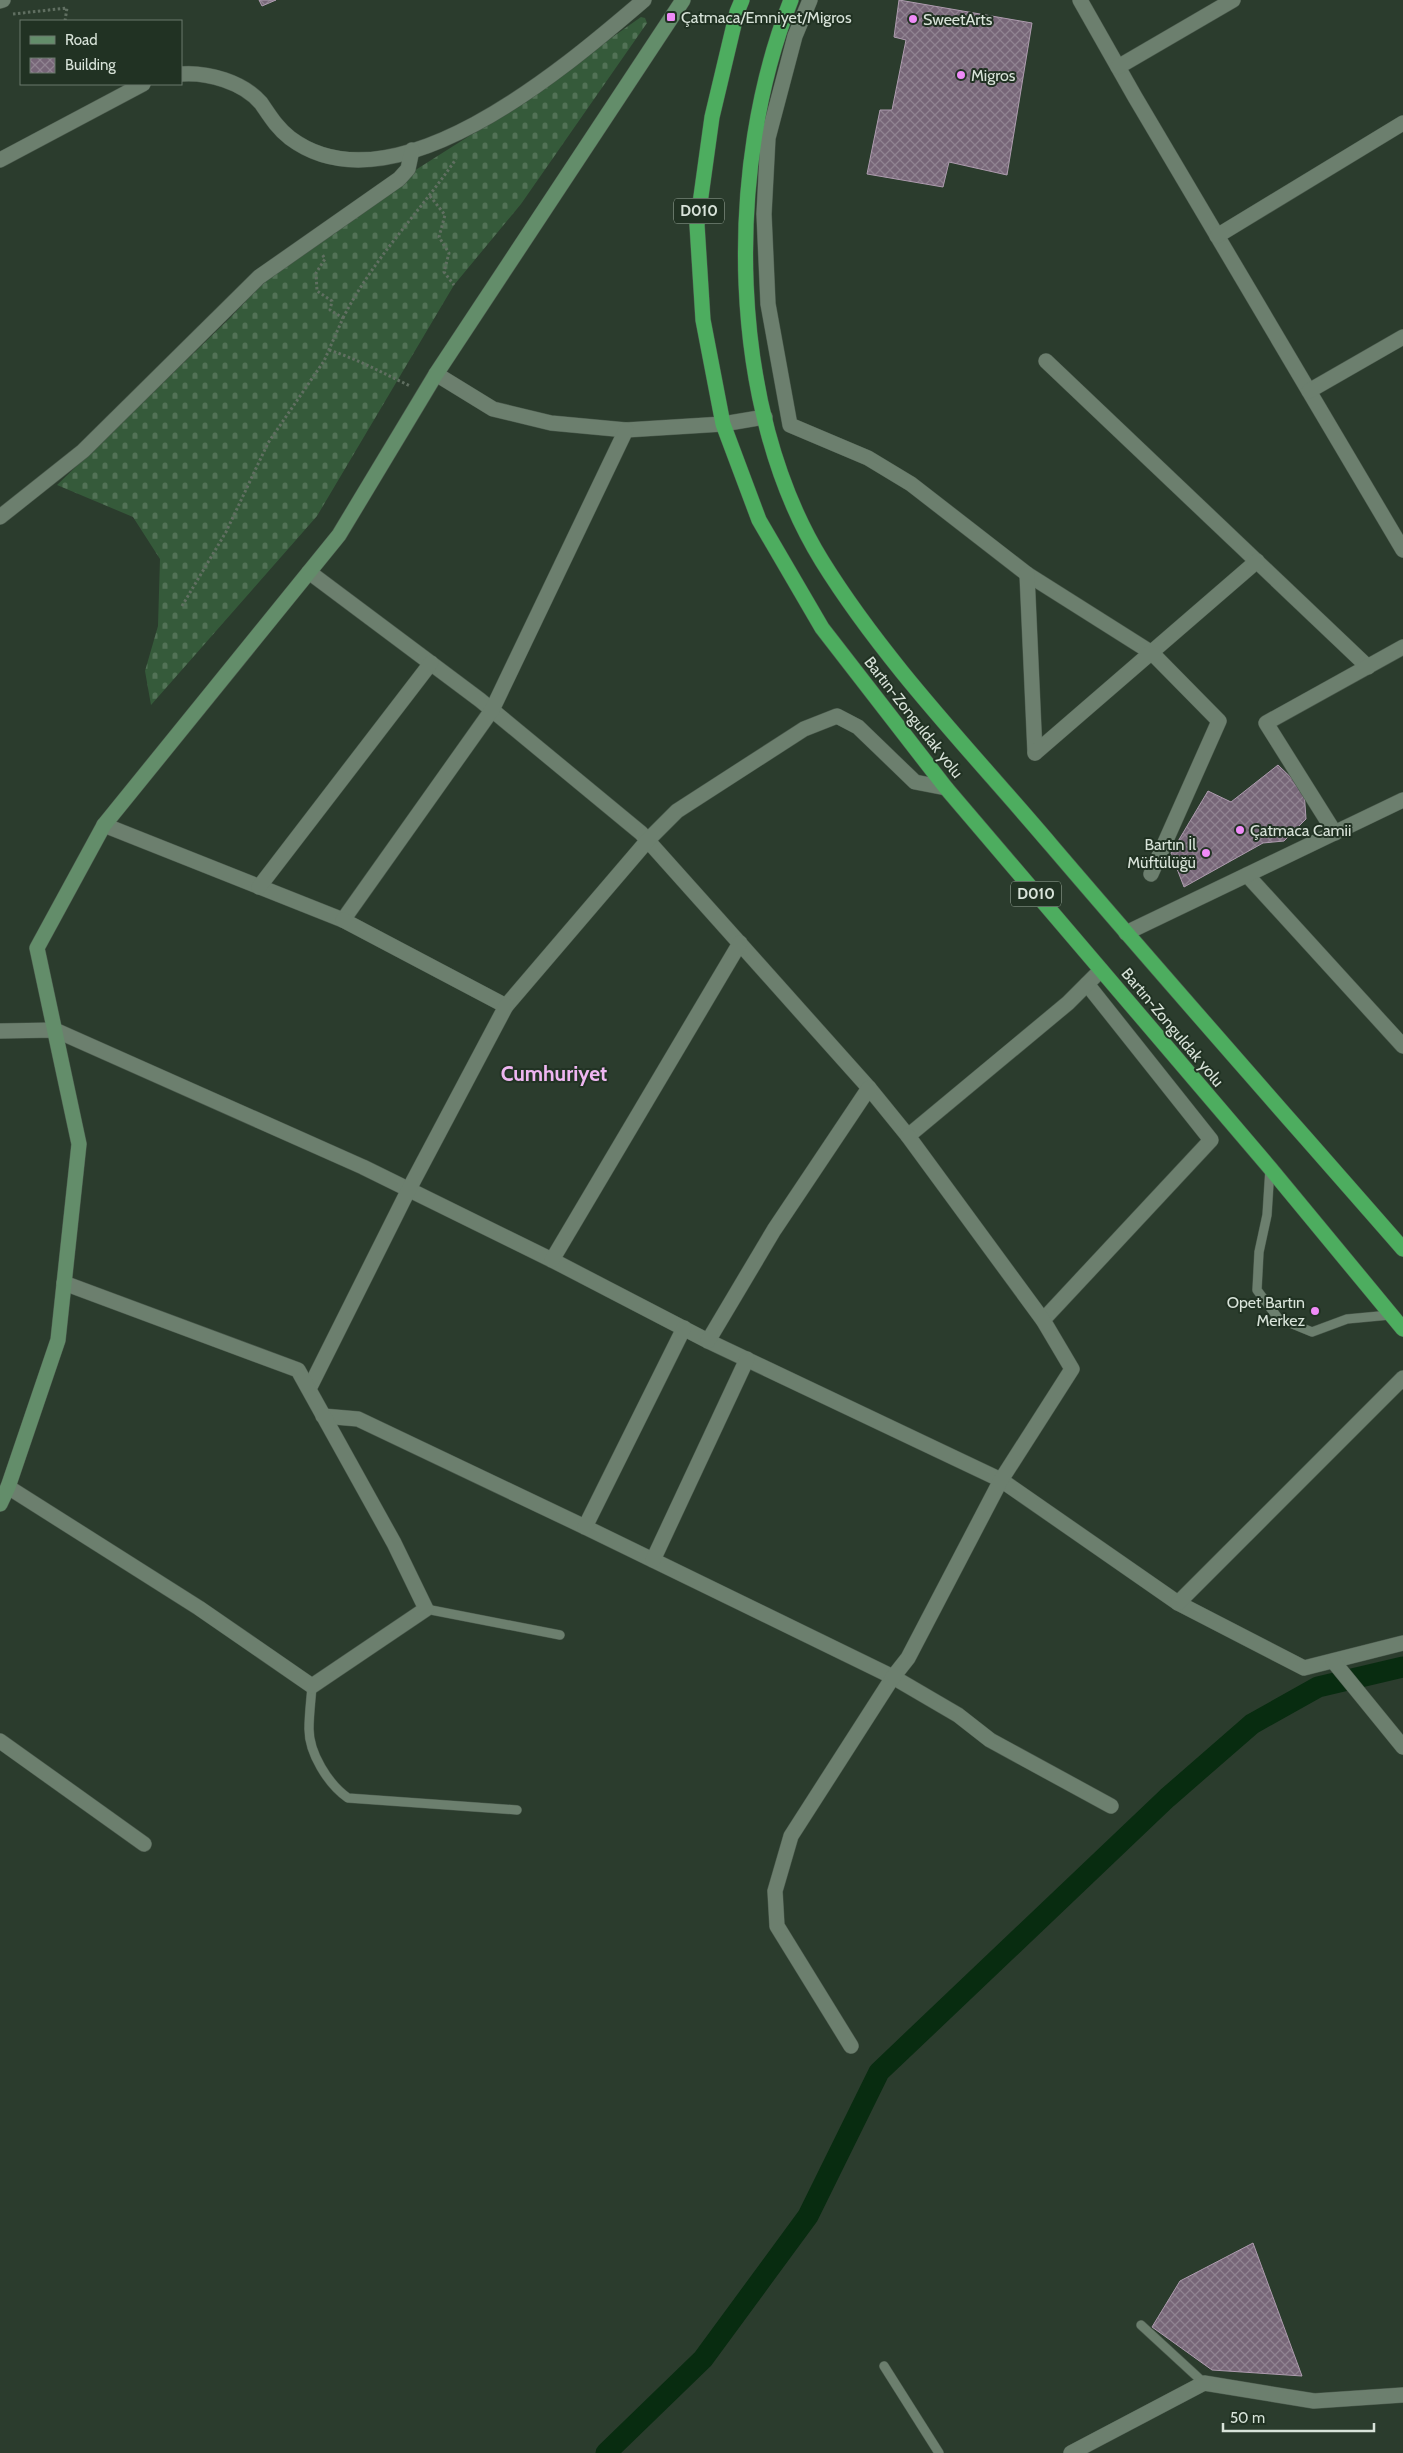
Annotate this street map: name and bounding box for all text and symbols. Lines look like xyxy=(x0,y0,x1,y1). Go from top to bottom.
place label: Çatmaca/Emniyet/Migros xyxy=(681,8,852,27)
place label: SweetArts xyxy=(923,10,993,29)
marker: Çatmaca/Emniyet/Migros xyxy=(665,11,677,23)
marker: SweetArts xyxy=(907,13,919,25)
legend xyxy=(20,20,182,85)
text: Road xyxy=(65,31,98,49)
text: Building xyxy=(65,56,116,74)
place label: Migros xyxy=(971,66,1016,85)
marker: Migros xyxy=(955,69,967,81)
road number: D010 xyxy=(674,198,724,224)
street label: Bartın-Zonguldak yolu xyxy=(860,653,967,782)
place label: Çatmaca Camii xyxy=(1250,821,1351,840)
marker: Çatmaca Camii xyxy=(1234,824,1246,836)
place label: Bartın İl Müftülüğü xyxy=(1127,835,1196,872)
marker: Bartın İl Müftülüğü xyxy=(1200,847,1212,859)
road number: D010 xyxy=(1011,882,1061,906)
street label: Bartın-Zonguldak yolu xyxy=(1118,964,1228,1090)
district label: Cumhuriyet xyxy=(501,1061,607,1086)
place label: Opet Bartın Merkez xyxy=(1227,1293,1305,1330)
marker: Opet Bartın Merkez xyxy=(1309,1305,1321,1317)
scale bar xyxy=(1223,2400,1374,2432)
text: 50 m xyxy=(1230,2409,1265,2427)

